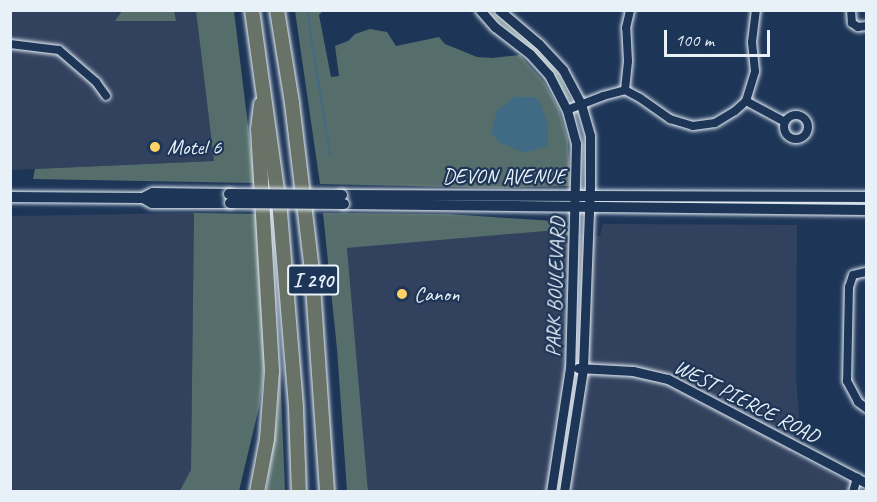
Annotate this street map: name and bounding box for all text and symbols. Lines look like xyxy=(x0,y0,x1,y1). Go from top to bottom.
scale bar xyxy=(667,18,774,56)
text: 100 m xyxy=(675,29,714,51)
place label: Motel 6 xyxy=(167,134,221,160)
marker: Motel 6 xyxy=(148,140,162,154)
street label: DEVON AVENUE xyxy=(442,163,566,189)
street label: PARK BOULEVARD xyxy=(540,217,570,357)
road number: I 290 xyxy=(286,263,340,297)
place label: Canon xyxy=(414,281,459,307)
marker: Canon xyxy=(395,287,409,301)
street label: WEST PIERCE ROAD xyxy=(670,353,824,449)

